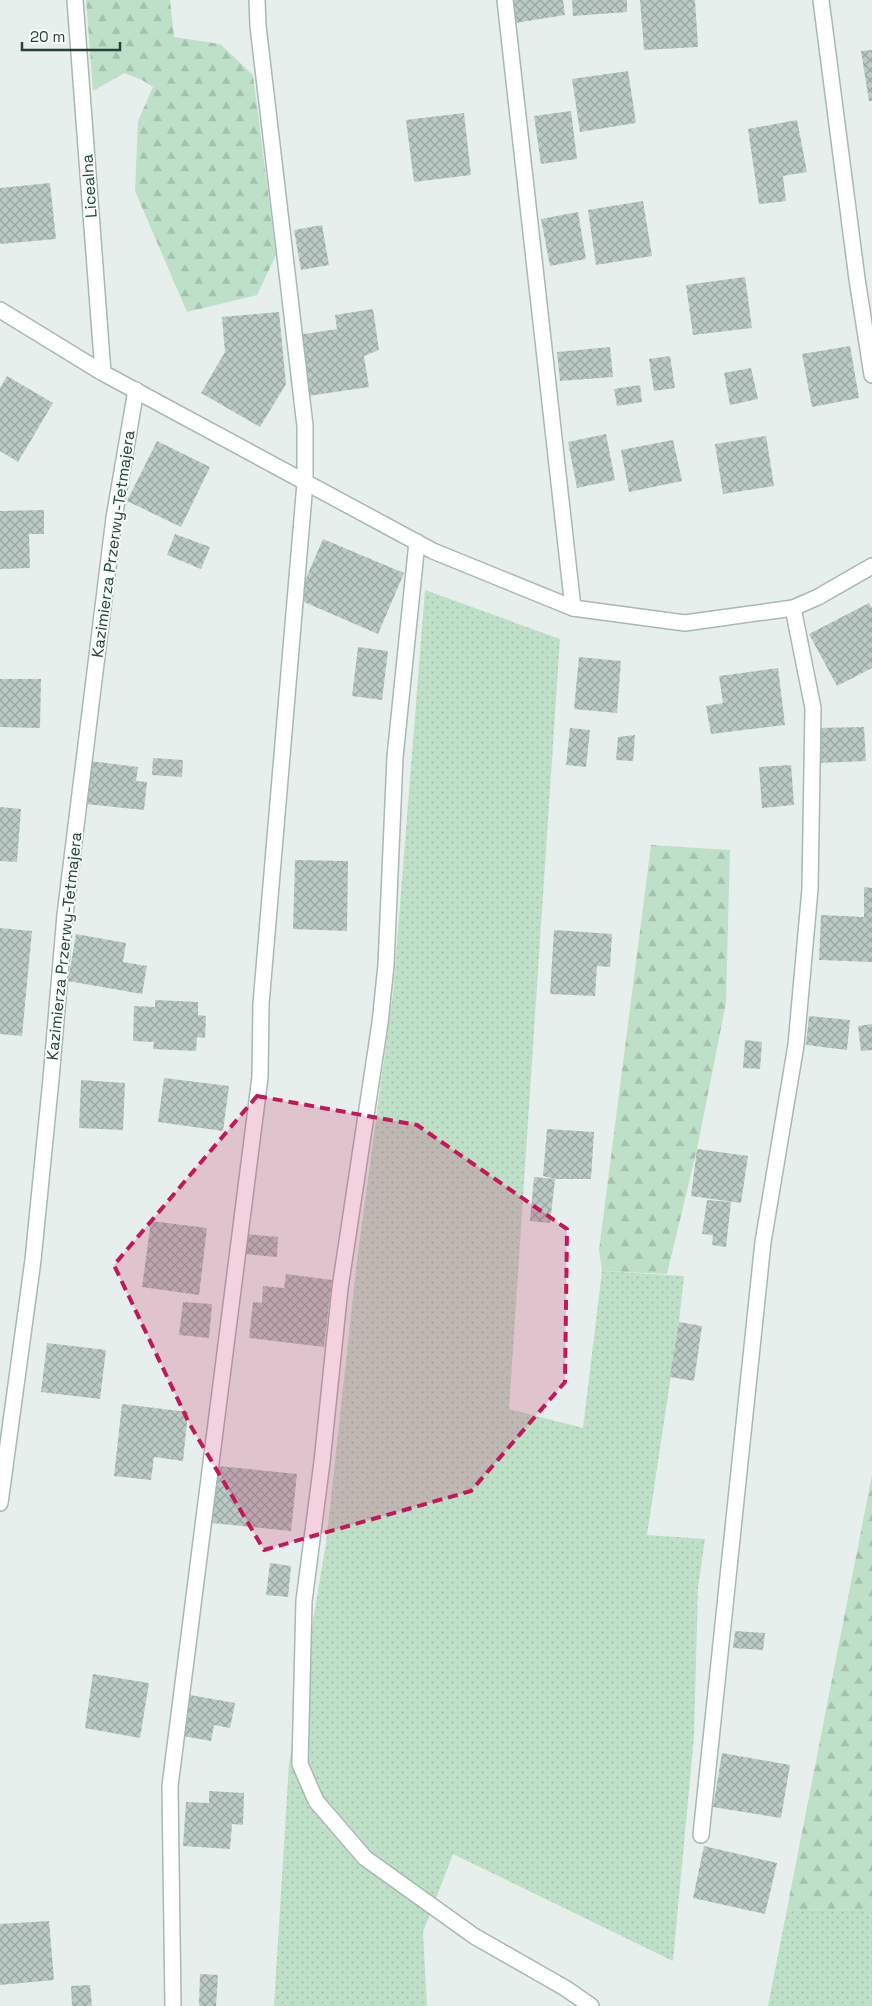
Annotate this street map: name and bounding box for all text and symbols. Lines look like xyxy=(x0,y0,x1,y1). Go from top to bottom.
scale bar xyxy=(22,20,120,52)
text: 20 m xyxy=(30,27,65,46)
street label: Licealna xyxy=(76,153,102,219)
street label: Kazimierza Przerwy-Tetmajera xyxy=(87,429,139,659)
street label: Kazimierza Przerwy-Tetmajera xyxy=(42,831,86,1061)

